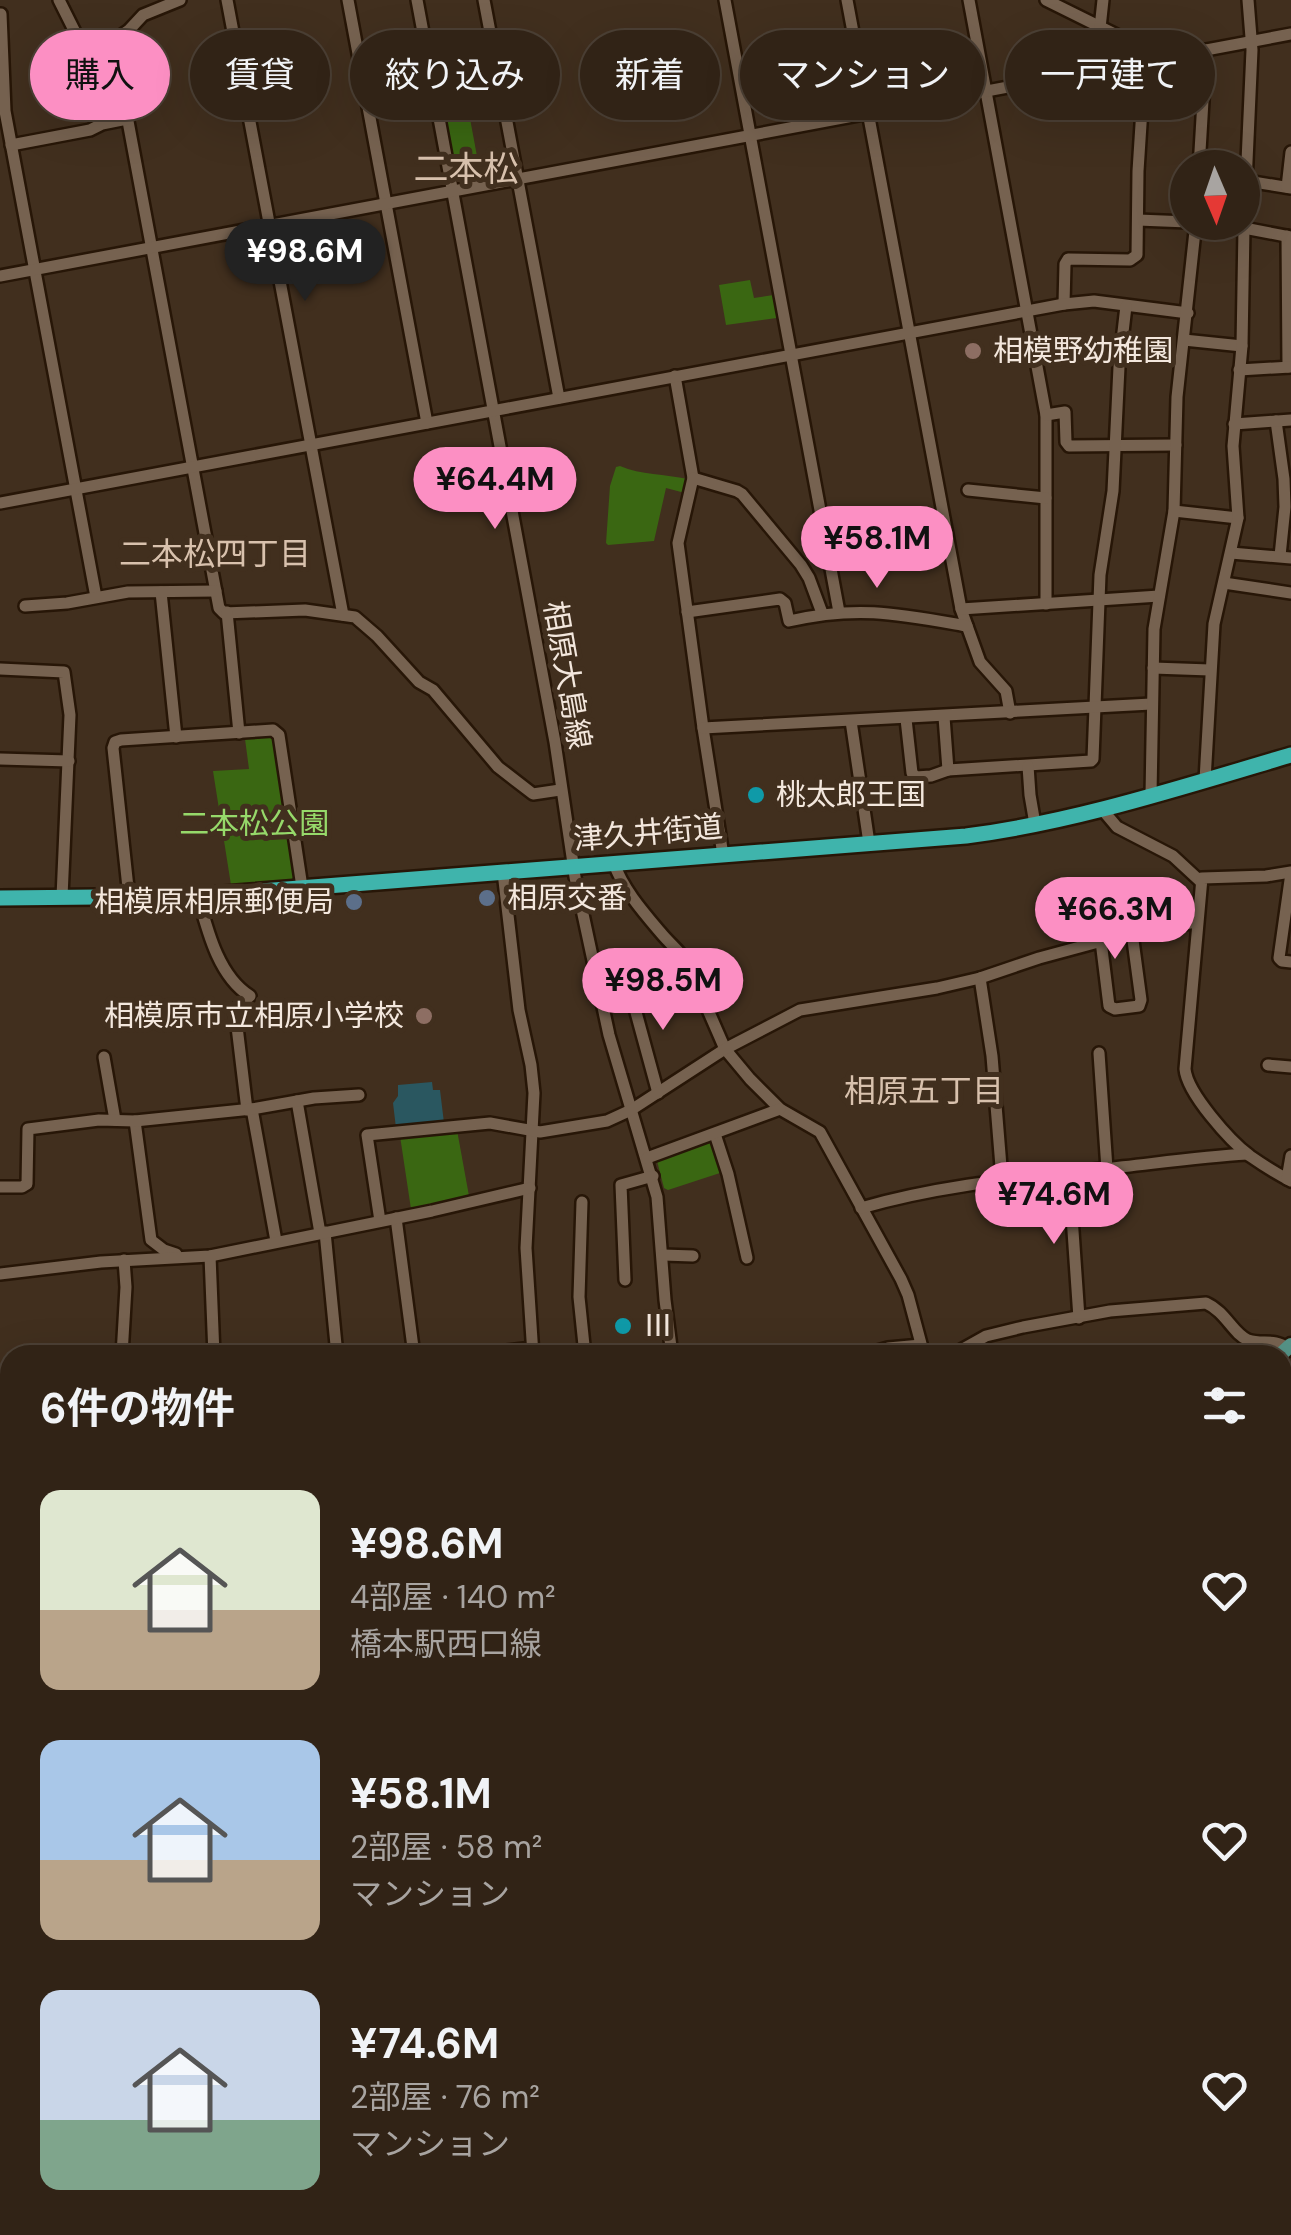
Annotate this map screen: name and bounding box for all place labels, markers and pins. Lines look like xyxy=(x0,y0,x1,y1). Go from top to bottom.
pin: ¥98.6M xyxy=(224,219,386,304)
place label: 相模野幼稚園 xyxy=(993,331,1173,370)
marker: 相模野幼稚園 xyxy=(962,340,984,362)
pin: ¥64.4M xyxy=(414,447,576,532)
pin: ¥58.1M xyxy=(796,506,958,591)
place label: 桃太郎王国 xyxy=(776,775,926,814)
marker: 桃太郎王国 xyxy=(745,784,767,806)
pin: ¥66.3M xyxy=(1034,877,1196,962)
place label: 相原交番 xyxy=(507,878,627,917)
place label: 相模原相原郵便局 xyxy=(94,882,334,921)
marker: 相原交番 xyxy=(476,887,498,909)
marker: 相模原相原郵便局 xyxy=(343,891,365,913)
pin: ¥98.5M xyxy=(582,948,744,1033)
place label: 相模原市立相原小学校 xyxy=(104,996,404,1035)
marker: 相模原市立相原小学校 xyxy=(413,1005,435,1027)
pin: ¥74.6M xyxy=(973,1162,1135,1247)
place label: Ⅲ xyxy=(643,1306,673,1345)
marker: Ⅲ xyxy=(612,1315,634,1337)

